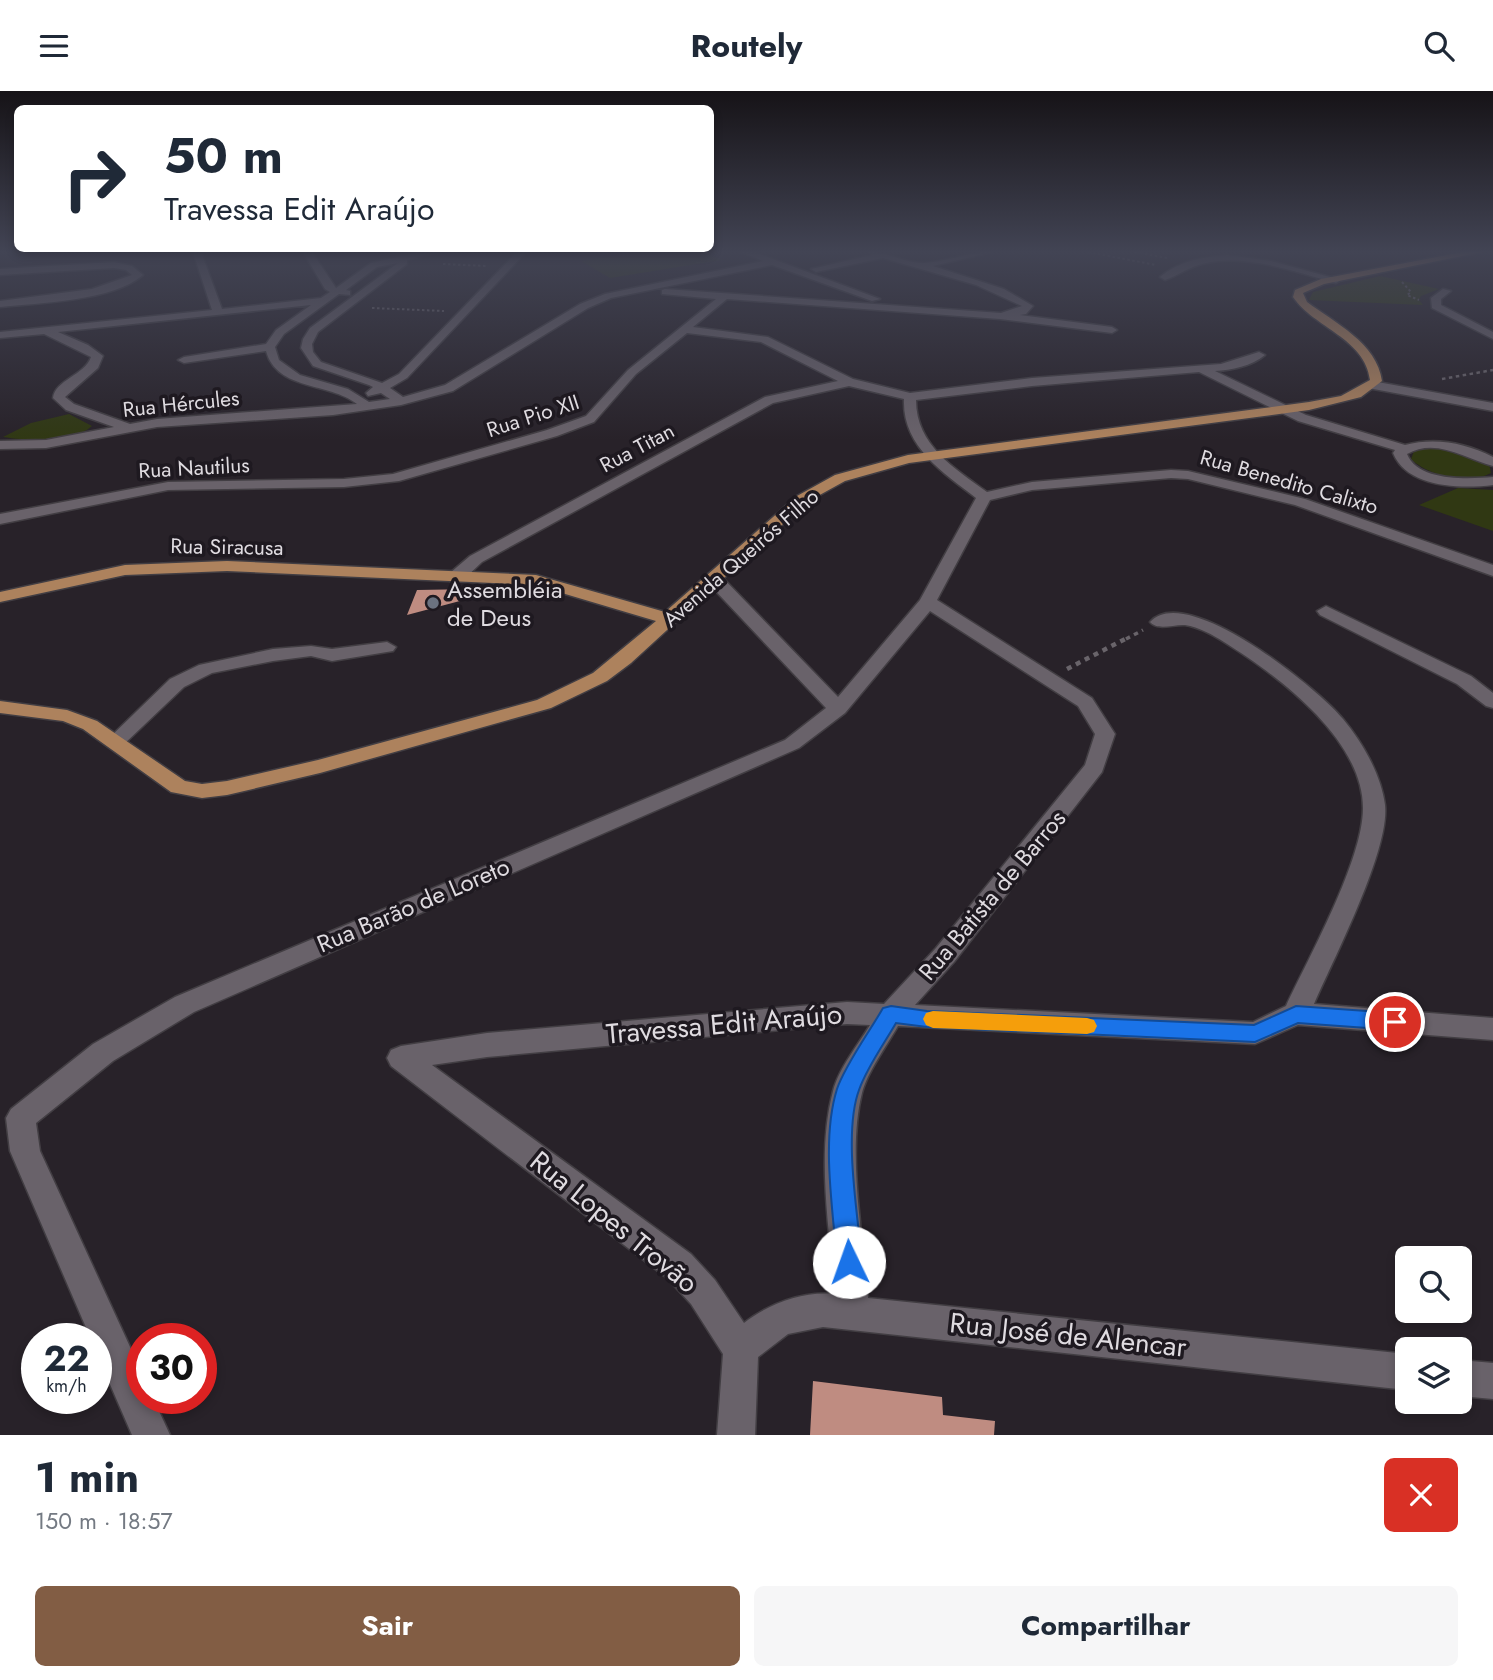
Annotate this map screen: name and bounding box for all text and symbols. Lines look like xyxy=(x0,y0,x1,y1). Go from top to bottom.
text: Routely xyxy=(691,23,802,69)
icon: menu xyxy=(35,27,73,65)
icon: search xyxy=(1420,27,1458,65)
text: 50 m xyxy=(164,121,283,191)
icon: right xyxy=(49,133,140,224)
text: Travessa Edit Araújo xyxy=(164,186,435,232)
street label: Rua Hércules xyxy=(121,383,241,425)
street label: Rua Pio XII xyxy=(483,387,583,445)
street label: Rua Titan xyxy=(594,416,680,480)
street label: Rua Benedito Calixto xyxy=(1196,442,1382,522)
street label: Rua Nautilus xyxy=(138,450,250,486)
street label: Avenida Queirós Filho xyxy=(657,482,825,634)
street label: Rua Siracusa xyxy=(170,531,284,563)
place label: Assembléia de Deus xyxy=(447,572,563,635)
marker: Assembléia de Deus xyxy=(425,595,441,611)
street label: Rua Batista de Barros xyxy=(910,802,1074,988)
street label: Rua Barão de Loreto xyxy=(311,849,515,961)
pin xyxy=(1365,992,1425,1052)
street label: Travessa Edit Araújo xyxy=(604,993,844,1055)
icon: arrive xyxy=(1376,1003,1414,1041)
street label: Rua Lopes Trovão xyxy=(521,1141,707,1303)
position arrow xyxy=(812,1225,886,1299)
map controls xyxy=(1395,1246,1472,1414)
button: search xyxy=(1395,1246,1472,1323)
street label: Rua José de Alencar xyxy=(948,1302,1189,1368)
speed limit sign: 30 xyxy=(126,1323,217,1414)
text: 22 xyxy=(44,1334,89,1384)
button: layers xyxy=(1395,1337,1472,1414)
text: km/h xyxy=(46,1373,87,1399)
text: 1 min xyxy=(35,1447,139,1508)
button: close xyxy=(1384,1458,1458,1532)
text: 150 m · 18:57 xyxy=(35,1504,173,1538)
button: Sair xyxy=(35,1586,740,1666)
button: Compartilhar xyxy=(754,1586,1458,1666)

